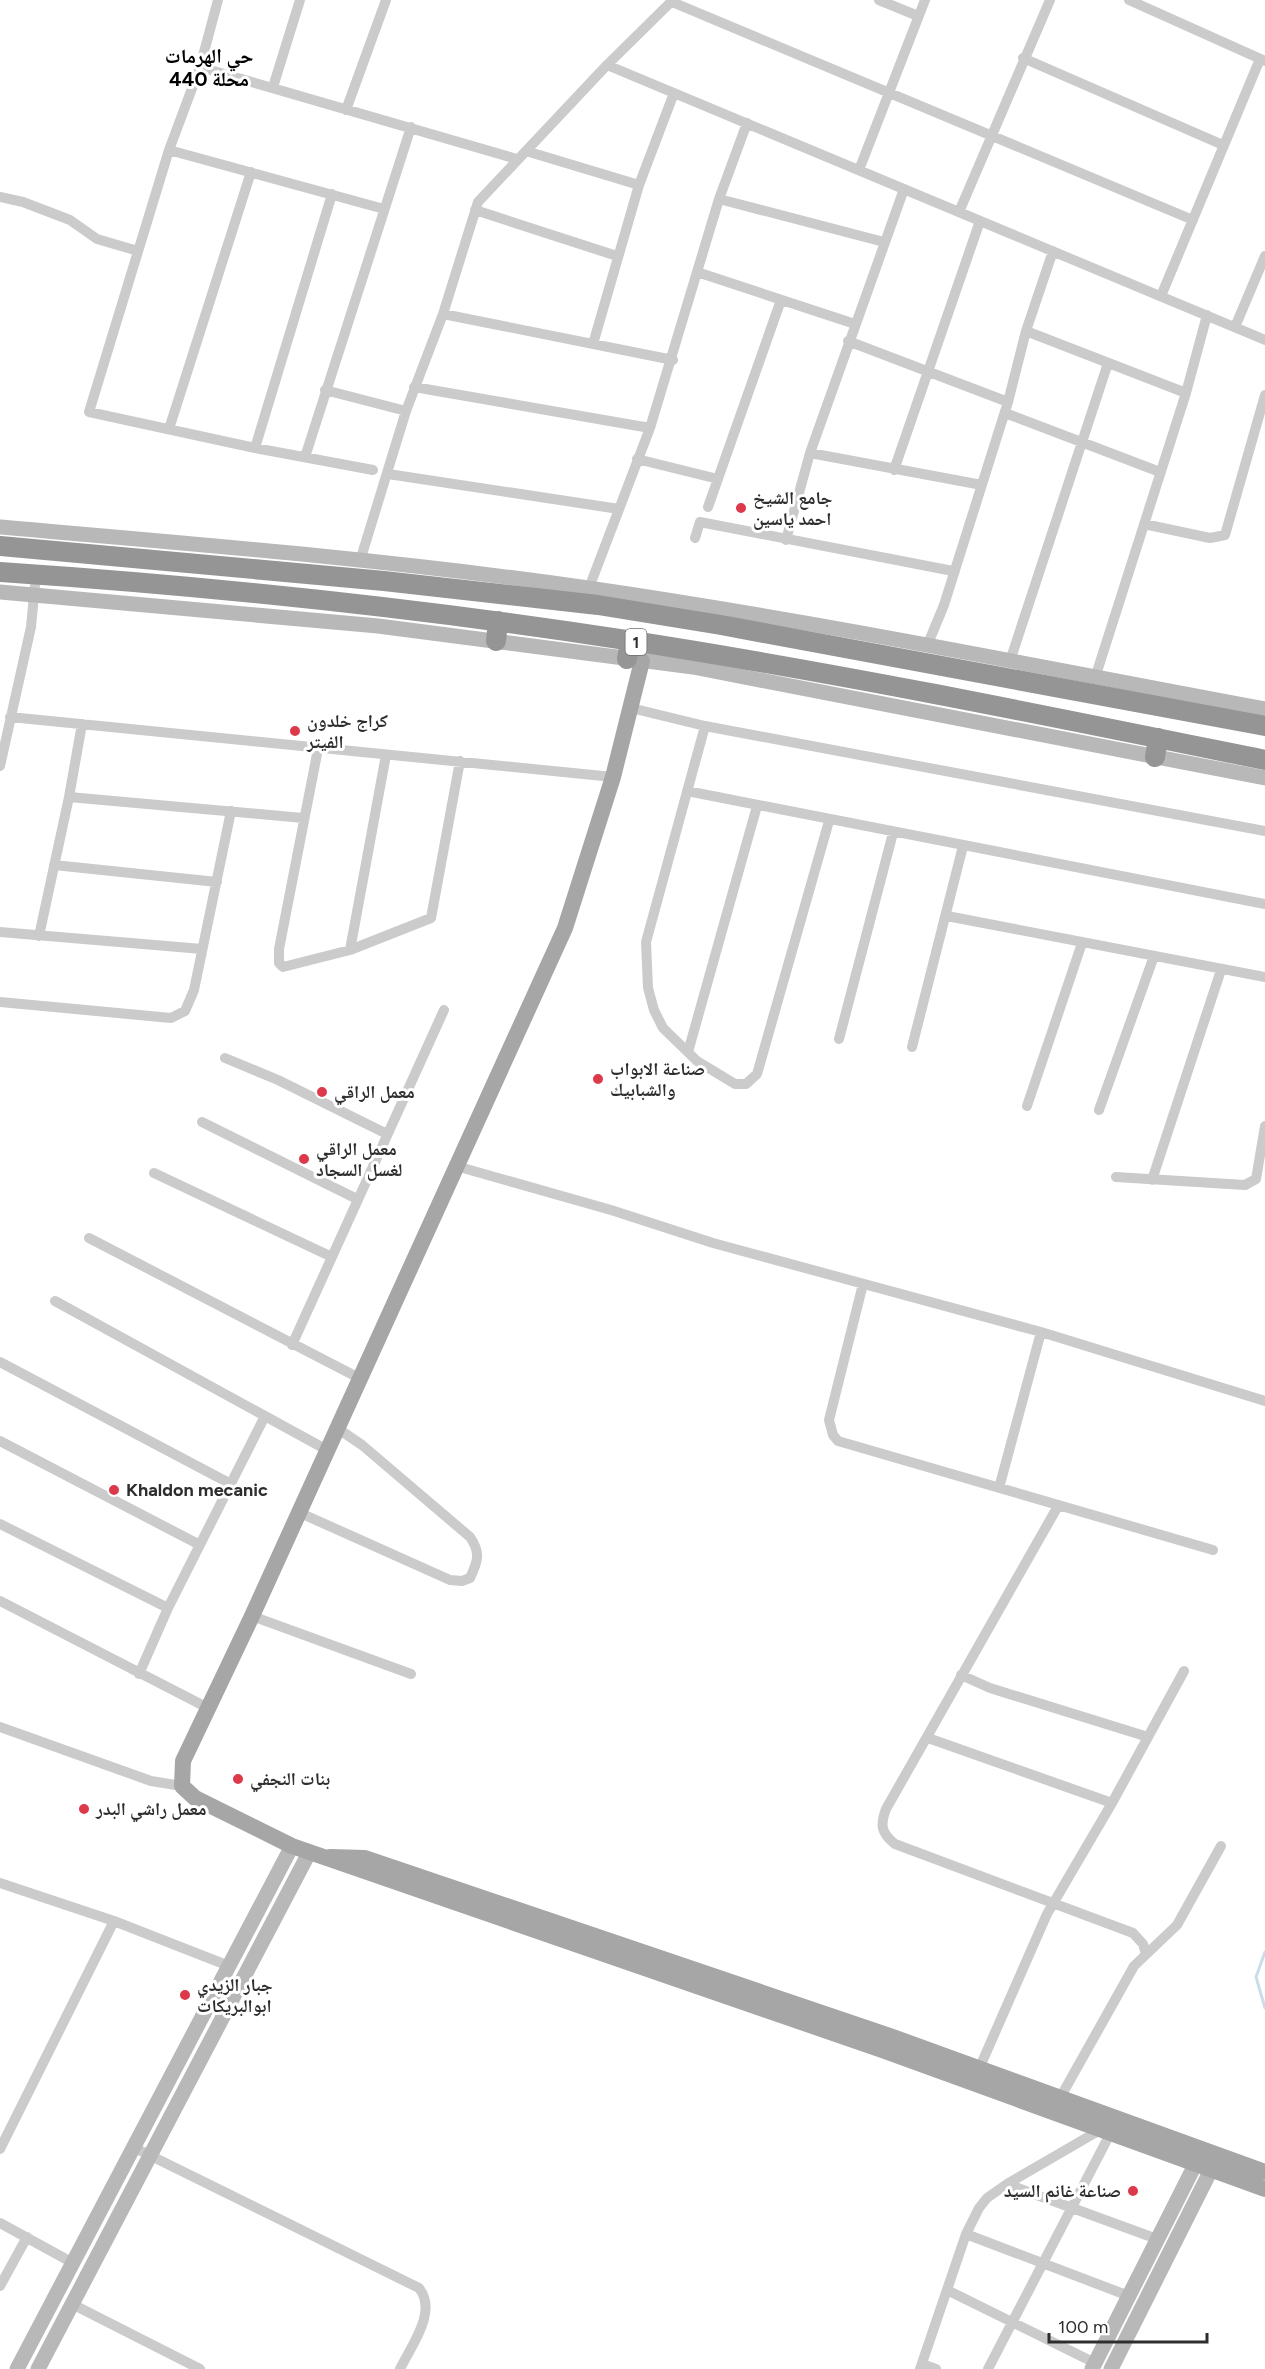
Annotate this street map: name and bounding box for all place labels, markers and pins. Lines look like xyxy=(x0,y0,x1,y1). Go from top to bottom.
place label: جامع الشيخ احمد ياسين xyxy=(753,487,833,530)
marker: جامع الشيخ احمد ياسين xyxy=(734,501,748,515)
place label: كراج خلدون الفيتر xyxy=(306,710,388,753)
marker: كراج خلدون الفيتر xyxy=(288,724,302,738)
place label: صناعة الابواب والشبابيك xyxy=(610,1058,705,1101)
marker: صناعة الابواب والشبابيك xyxy=(591,1072,605,1086)
place label: معمل الراقي xyxy=(334,1081,415,1106)
marker: معمل الراقي xyxy=(315,1085,329,1099)
place label: معمل الراقي لغسل السجاد xyxy=(316,1138,402,1181)
marker: معمل الراقي لغسل السجاد xyxy=(297,1152,311,1166)
place label: Khaldon mecanic xyxy=(126,1479,268,1501)
marker: Khaldon mecanic xyxy=(107,1483,121,1497)
place label: بنات النجفي xyxy=(250,1768,330,1793)
marker: بنات النجفي xyxy=(231,1772,245,1786)
place label: معمل راشي البدر xyxy=(95,1798,206,1823)
marker: معمل راشي البدر xyxy=(77,1802,91,1816)
place label: جبار الزيدي ابوالبريكات xyxy=(197,1974,273,2017)
marker: جبار الزيدي ابوالبريكات xyxy=(178,1988,192,2002)
place label: صناعة غانم السيد xyxy=(1004,2180,1121,2203)
marker: صناعة غانم السيد xyxy=(1126,2184,1140,2198)

